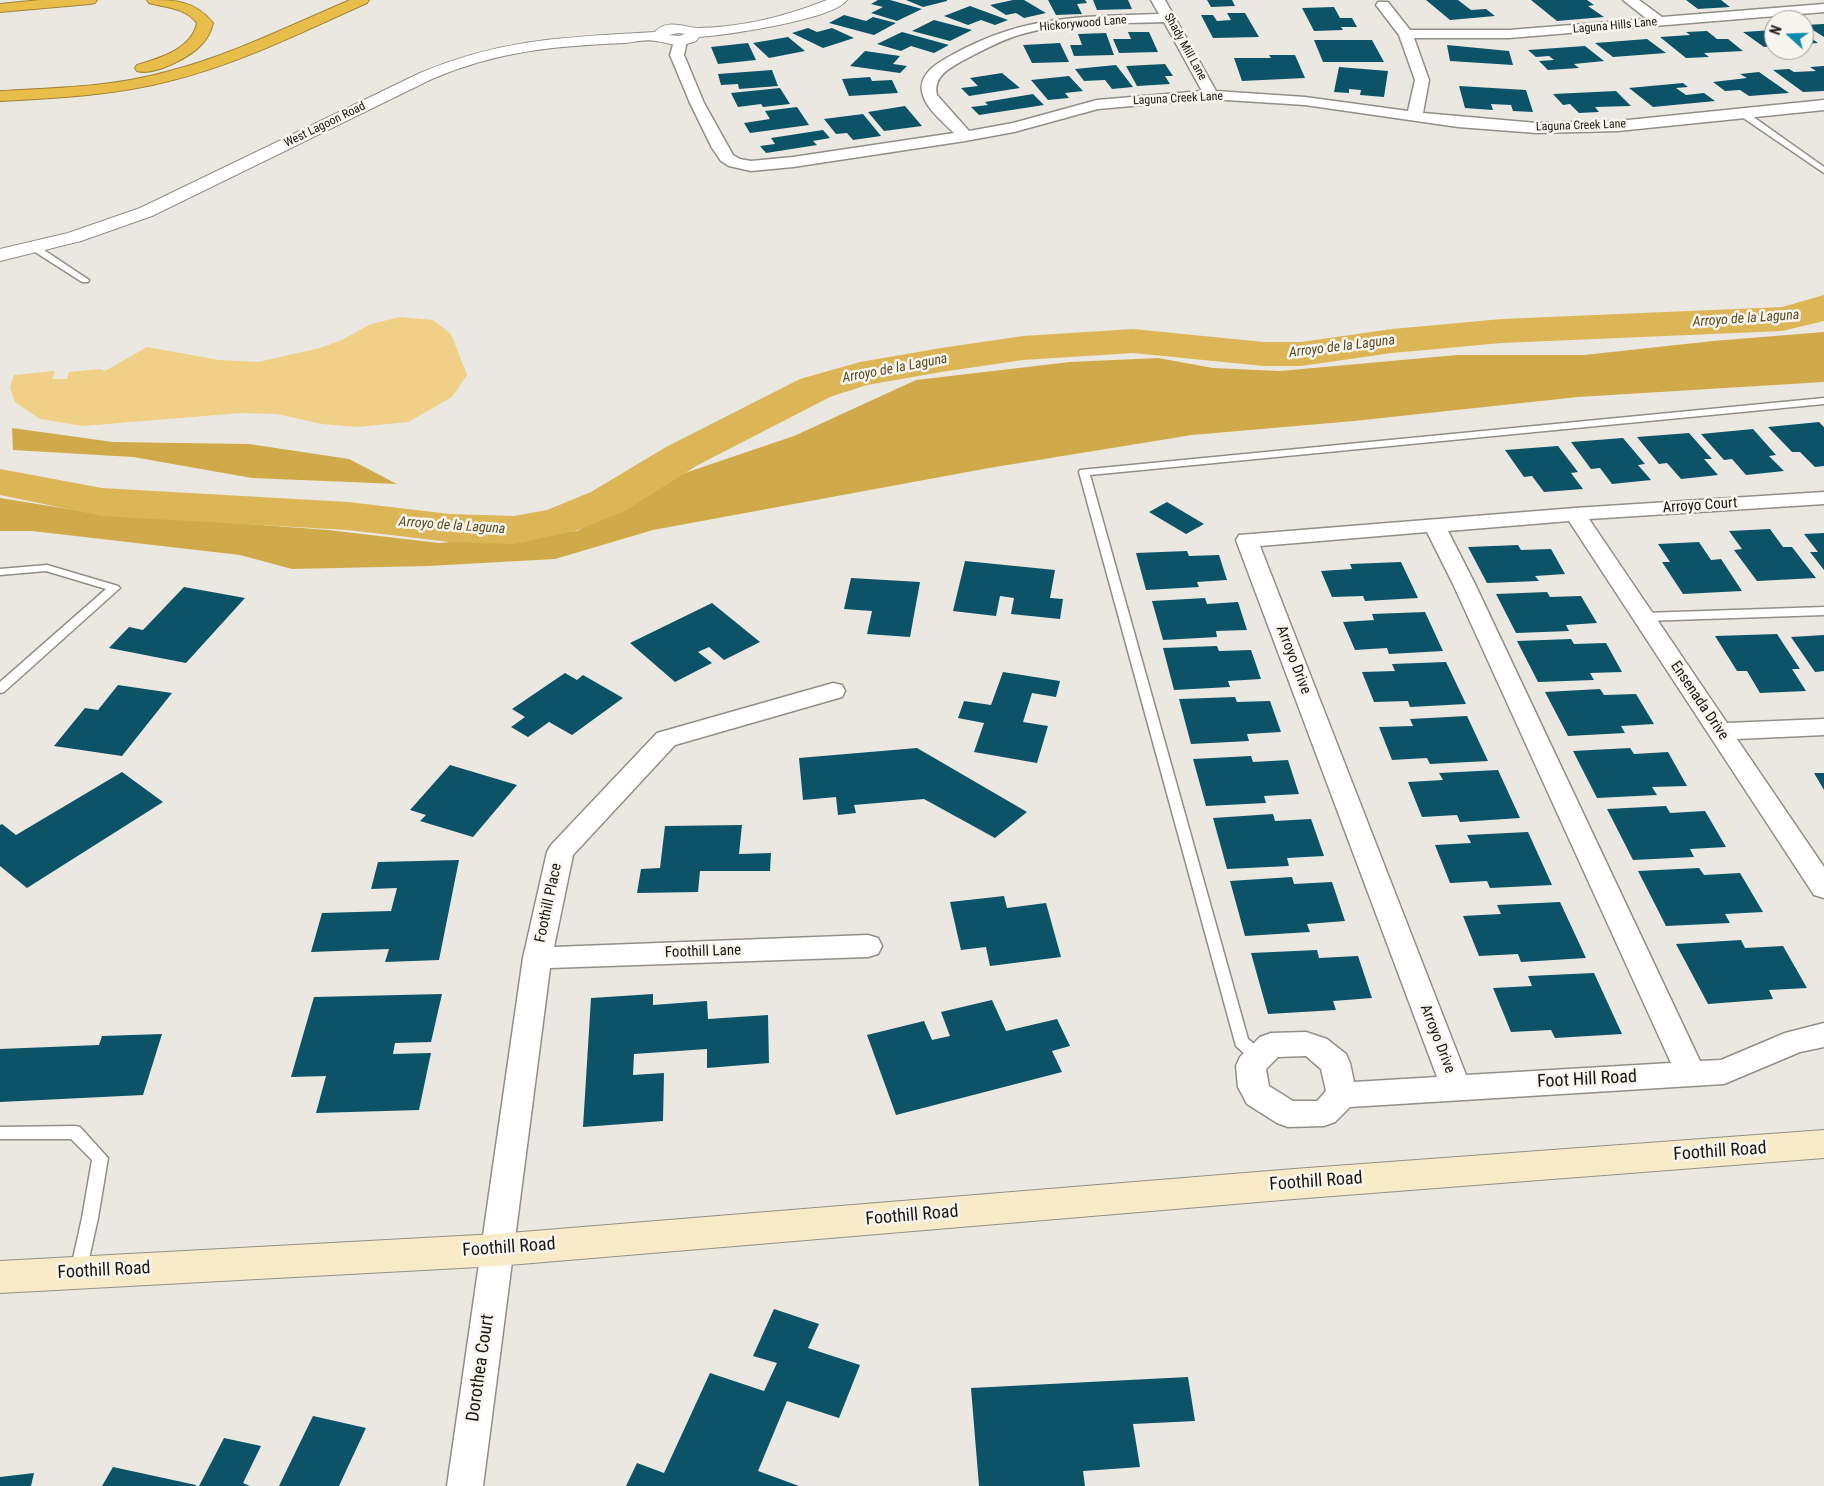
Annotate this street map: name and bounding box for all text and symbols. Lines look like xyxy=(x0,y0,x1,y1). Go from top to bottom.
north arrow xyxy=(1764,10,1814,60)
street label: Shady Mill Lane xyxy=(1161,11,1209,83)
street label: Hickorywood Lane xyxy=(1039,13,1127,35)
street label: Laguna Hills Lane xyxy=(1572,15,1658,37)
text: N xyxy=(1767,23,1785,37)
street label: Laguna Creek Lane xyxy=(1133,89,1223,109)
street label: West Lagoon Road xyxy=(282,99,368,151)
street label: Laguna Creek Lane xyxy=(1536,117,1626,135)
water label: Arroyo de la Laguna xyxy=(1692,307,1800,331)
water label: Arroyo de la Laguna xyxy=(1288,332,1396,362)
water label: Arroyo de la Laguna xyxy=(841,351,949,387)
street label: Arroyo Court xyxy=(1662,494,1738,518)
water label: Arroyo de la Laguna xyxy=(398,514,506,538)
street label: Arroyo Drive xyxy=(1272,623,1314,697)
street label: Ensenada Drive xyxy=(1666,658,1732,744)
street label: Foothill Place xyxy=(532,862,566,944)
street label: Foothill Lane xyxy=(665,942,741,962)
street label: Arroyo Drive xyxy=(1416,1002,1458,1076)
street label: Foot Hill Road xyxy=(1537,1067,1637,1093)
street label: Foothill Road xyxy=(1673,1138,1767,1166)
street label: Foothill Road xyxy=(1269,1168,1363,1196)
street label: Foothill Road xyxy=(865,1201,959,1231)
street label: Foothill Road xyxy=(462,1234,556,1262)
street label: Foothill Road xyxy=(57,1258,151,1284)
street label: Dorothea Court xyxy=(463,1313,499,1423)

